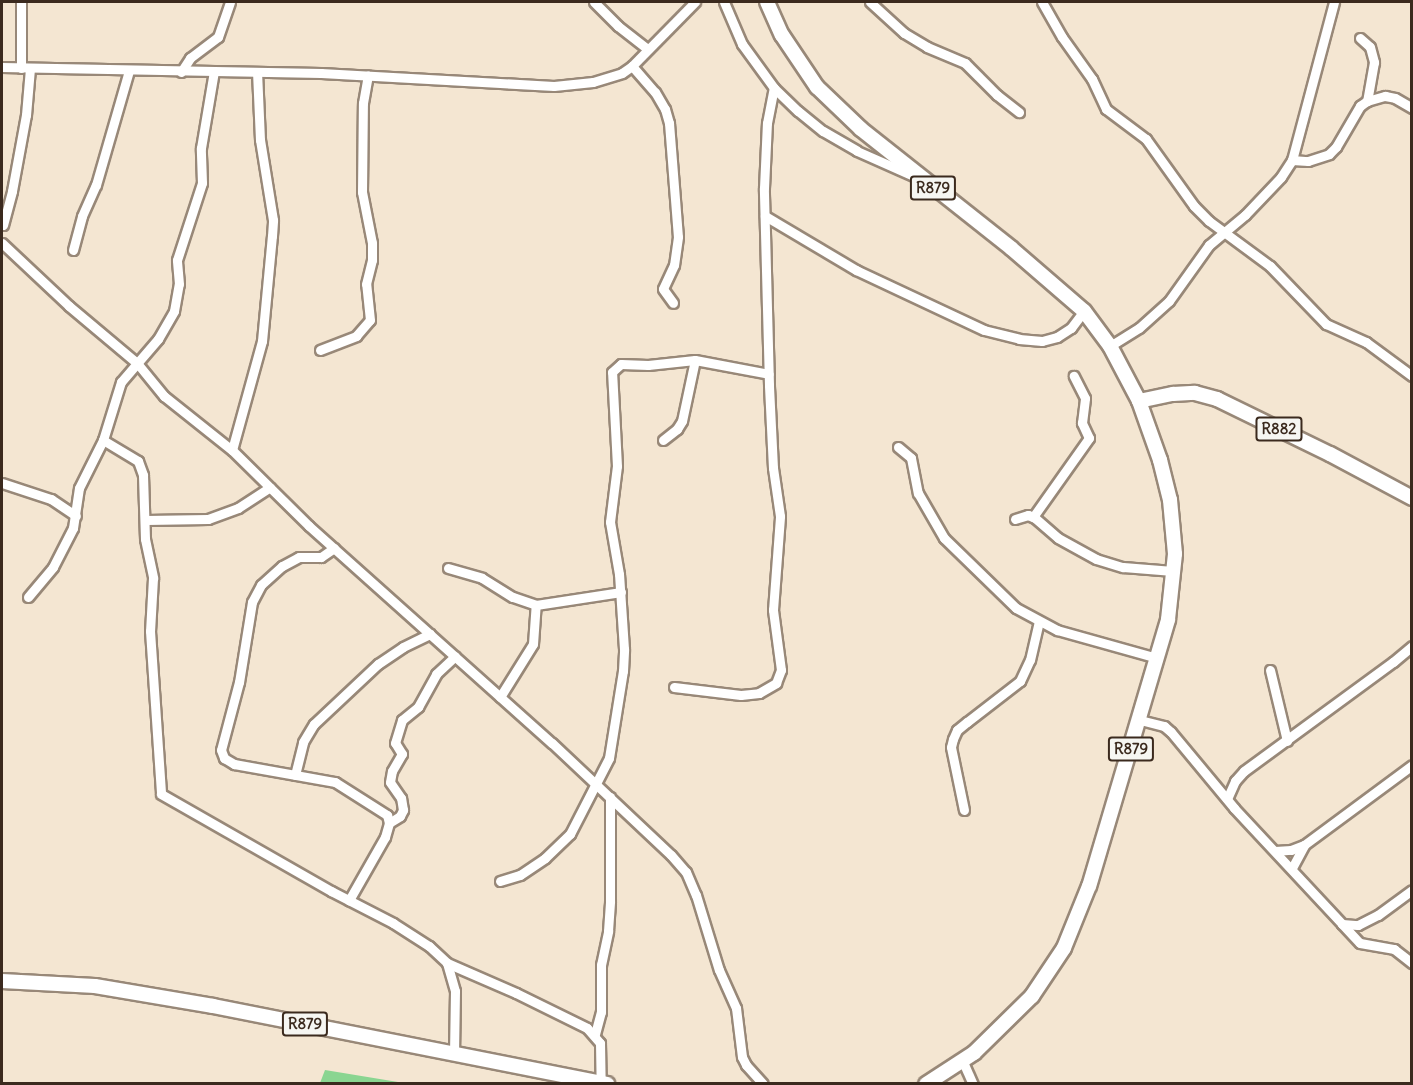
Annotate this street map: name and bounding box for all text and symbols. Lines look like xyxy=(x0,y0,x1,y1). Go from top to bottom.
road number: R879 xyxy=(909,176,957,200)
road number: R882 xyxy=(1255,417,1303,441)
road number: R879 xyxy=(1107,737,1155,761)
road number: R879 xyxy=(281,1012,329,1036)

